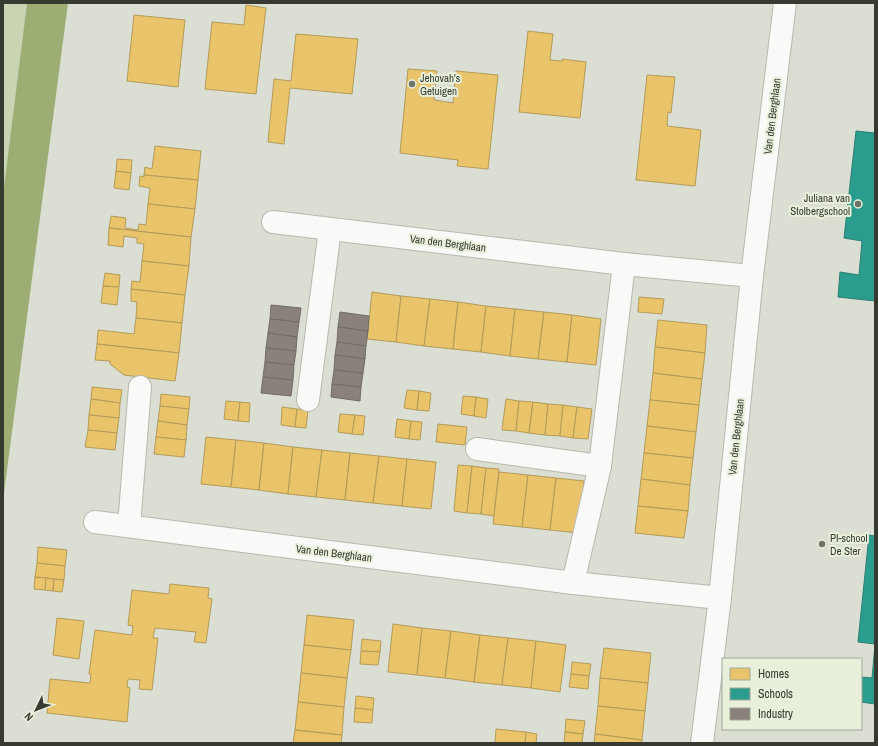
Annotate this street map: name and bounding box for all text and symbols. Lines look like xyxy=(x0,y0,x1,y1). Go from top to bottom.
place label: Jehovah's Getuigen xyxy=(420,71,461,98)
street label: Van den Berghlaan xyxy=(760,77,784,155)
marker: Jehovah's Getuigen xyxy=(407,79,417,89)
place label: Juliana van Stolbergschool xyxy=(790,191,850,218)
marker: Juliana van Stolbergschool xyxy=(853,199,863,209)
street label: Van den Berghlaan xyxy=(409,231,487,255)
street label: Van den Berghlaan xyxy=(725,398,747,476)
place label: PI-school De Ster xyxy=(830,531,868,558)
marker: PI-school De Ster xyxy=(817,539,827,549)
street label: Van den Berghlaan xyxy=(295,541,373,565)
legend xyxy=(722,658,862,730)
text: Homes xyxy=(758,666,789,682)
text: Schools xyxy=(758,686,793,702)
north arrow xyxy=(16,690,56,730)
text: Industry xyxy=(758,706,793,722)
text: N xyxy=(21,710,36,724)

